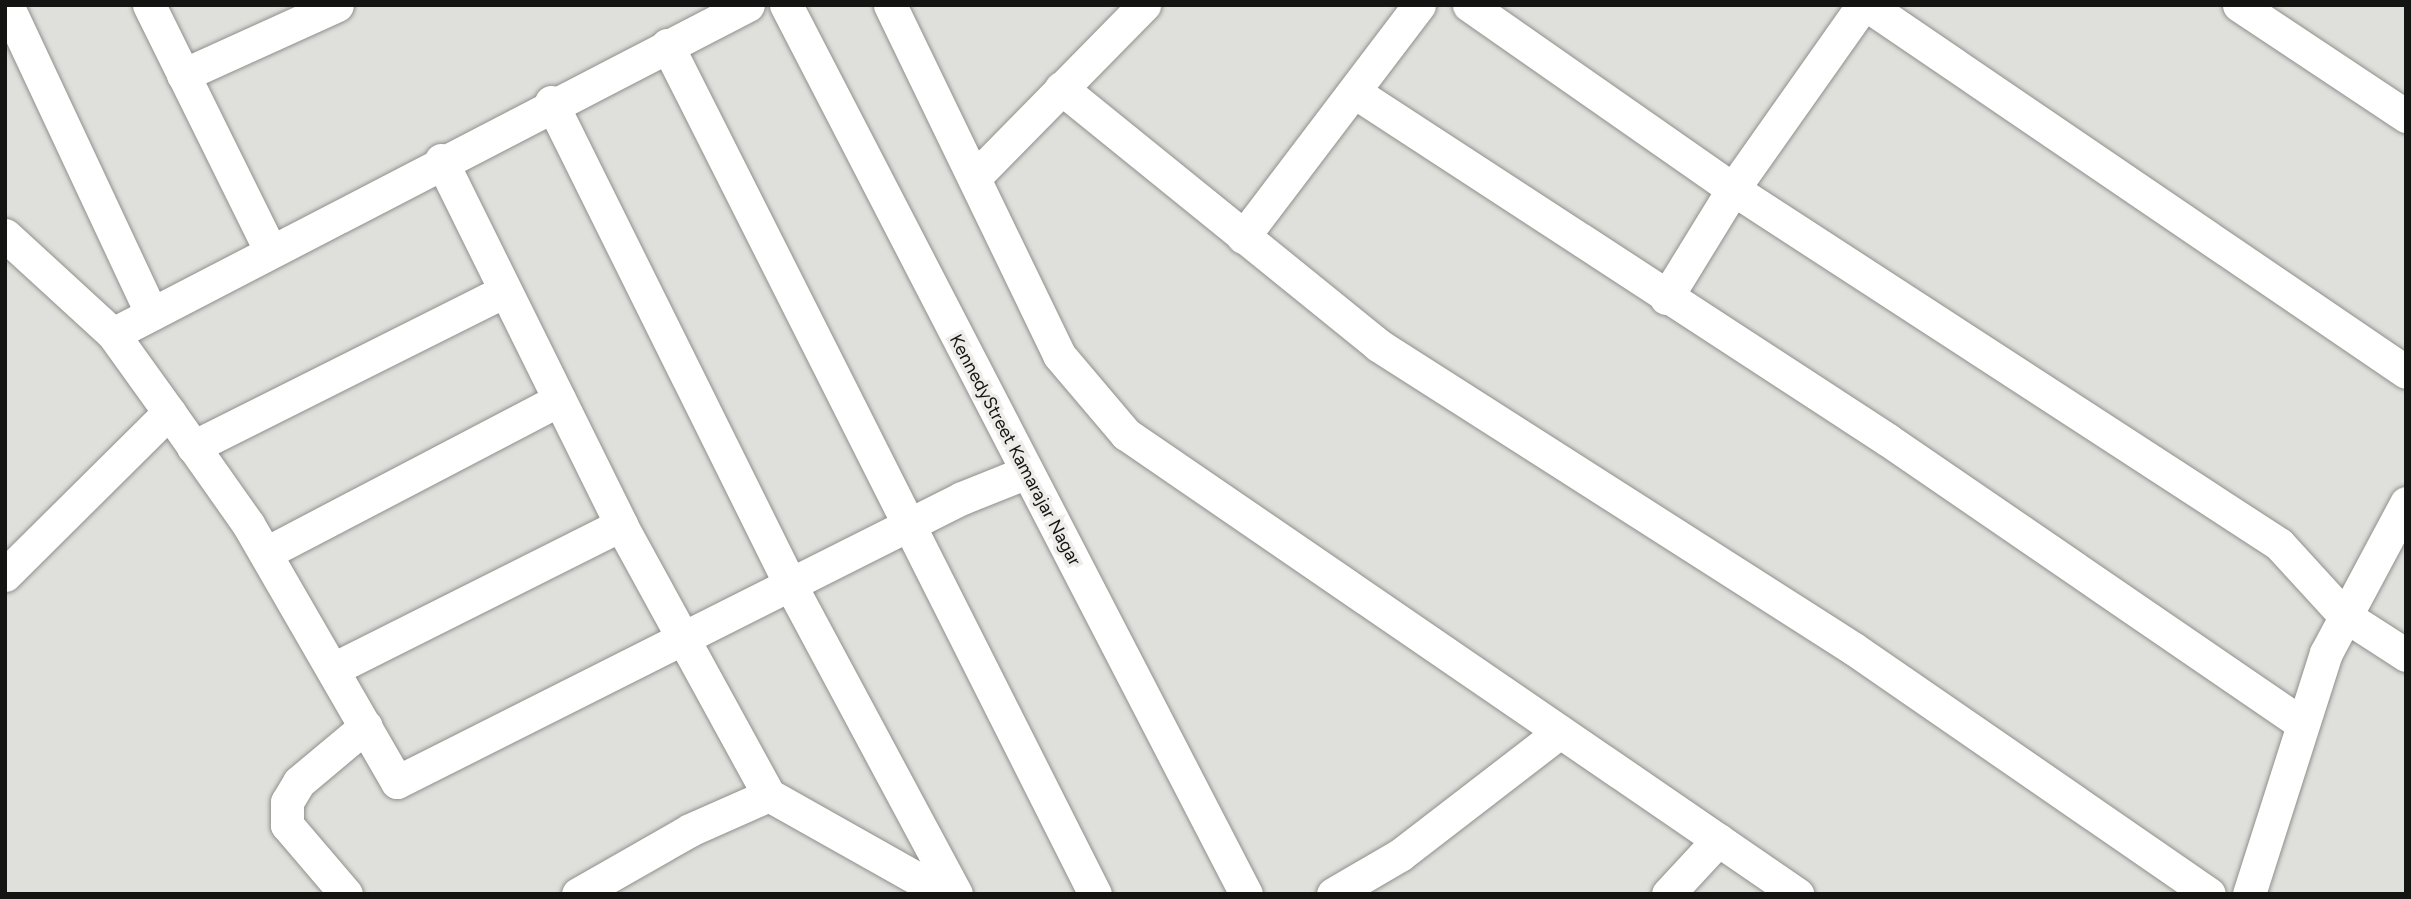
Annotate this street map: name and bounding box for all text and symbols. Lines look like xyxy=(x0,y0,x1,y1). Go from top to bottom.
street label: KennedyStreet Kamarajar Nagar xyxy=(945,331,1085,569)

